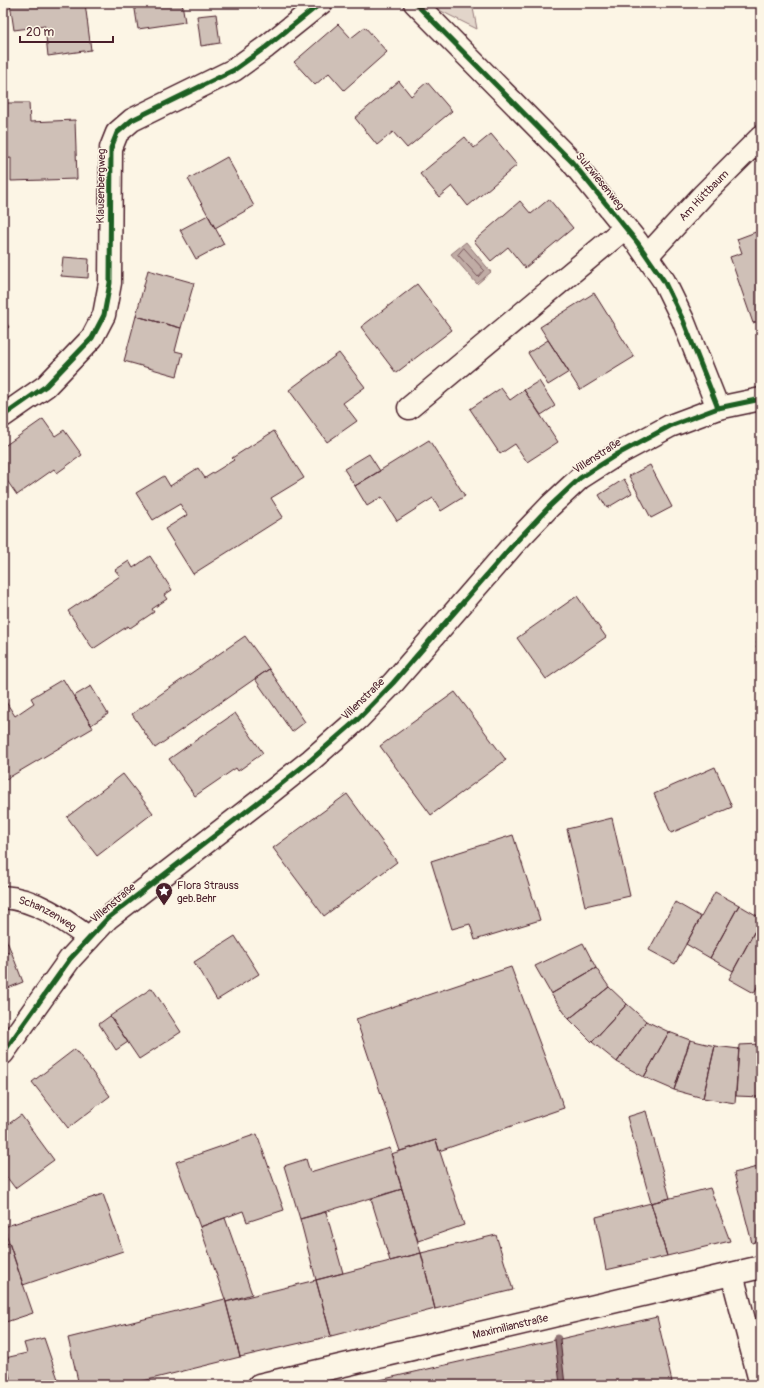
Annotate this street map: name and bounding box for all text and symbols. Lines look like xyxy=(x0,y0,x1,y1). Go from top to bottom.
scale bar xyxy=(20,18,113,44)
text: 20 m xyxy=(26,25,55,40)
street label: Klausenbergweg xyxy=(94,148,108,223)
street label: Sulzwiesenweg xyxy=(573,150,627,213)
street label: Am Hüttbaum xyxy=(676,167,731,224)
street label: Villenstraße xyxy=(570,435,624,476)
street label: Villenstraße xyxy=(339,675,388,723)
place label: Flora Strauss geb.Behr xyxy=(177,879,239,905)
street label: Villenstraße xyxy=(88,880,139,926)
place icon: Flora Strauss geb.Behr xyxy=(154,881,174,906)
street label: Schanzenweg xyxy=(17,893,80,934)
street label: Maximilianstraße xyxy=(471,1311,550,1341)

